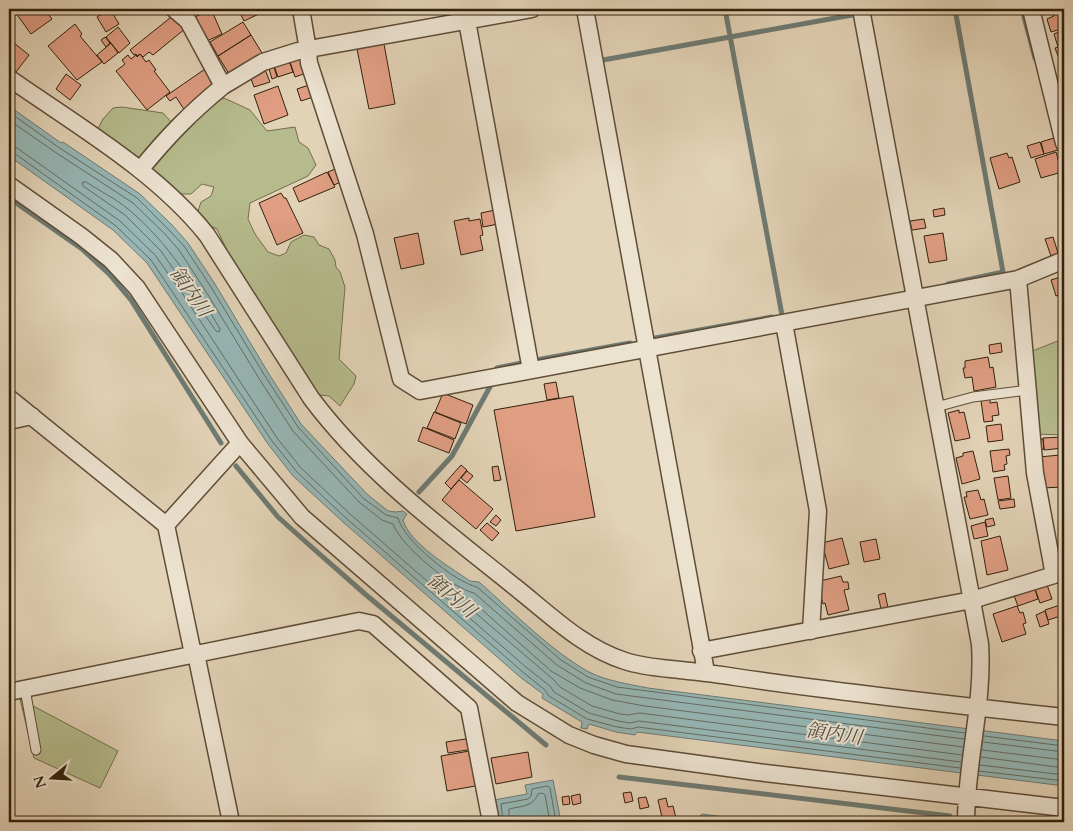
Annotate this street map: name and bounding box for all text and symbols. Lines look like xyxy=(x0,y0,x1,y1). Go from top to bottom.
water label: 領内川 xyxy=(163,261,218,324)
water label: 領内川 xyxy=(421,567,483,625)
water label: 領内川 xyxy=(804,717,866,751)
north arrow xyxy=(28,754,78,804)
text: N xyxy=(29,773,51,791)

